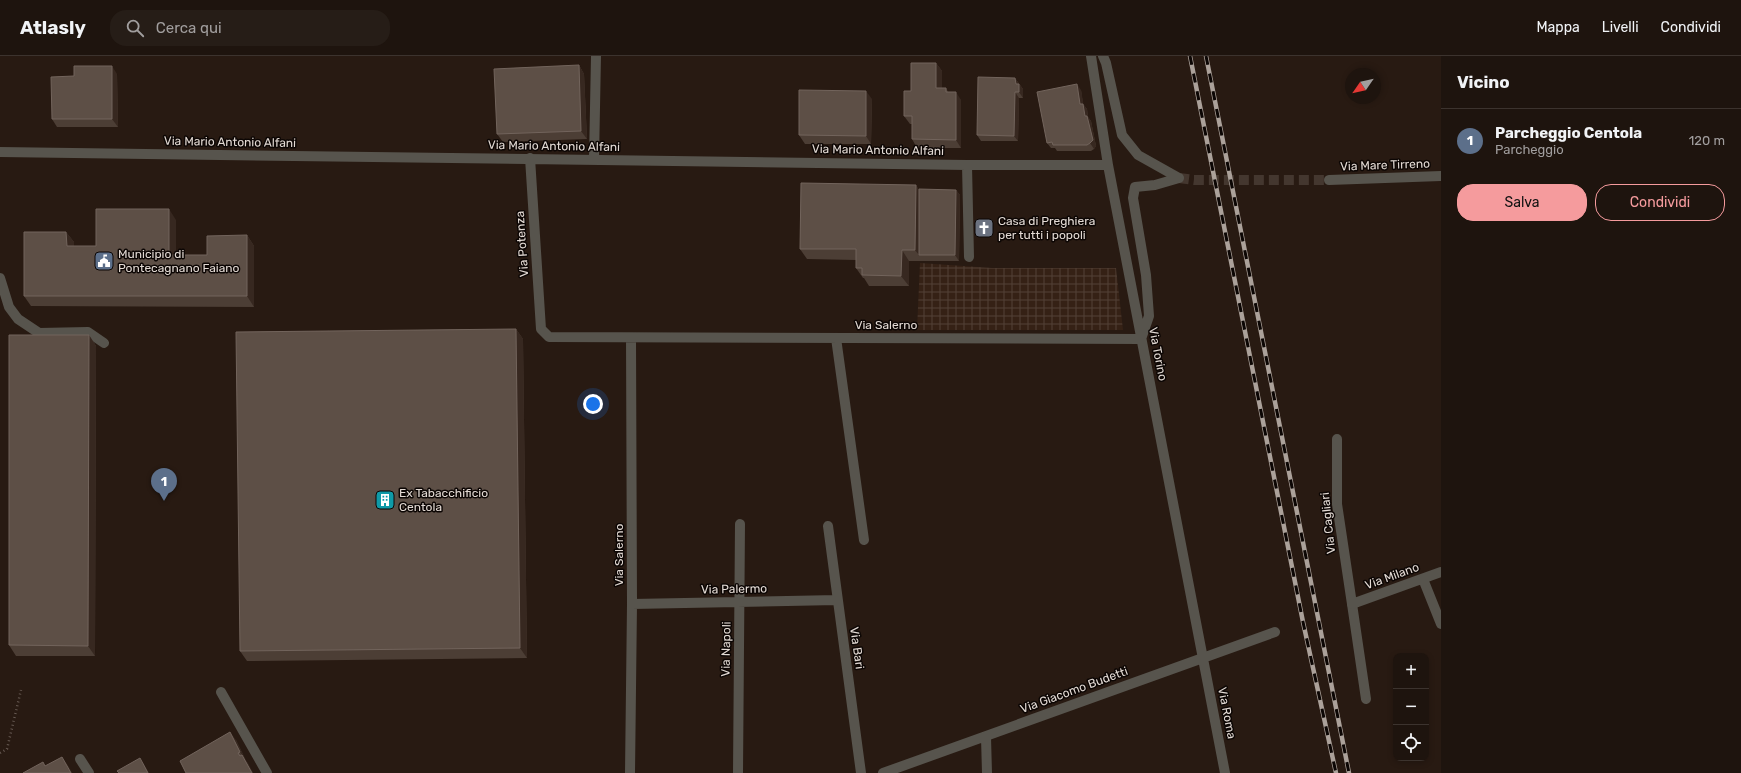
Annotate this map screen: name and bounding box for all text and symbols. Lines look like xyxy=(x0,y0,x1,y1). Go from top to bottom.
search box xyxy=(110,10,390,46)
text: Atlasly xyxy=(20,16,86,39)
icon: search xyxy=(124,17,146,39)
text: Cerca qui xyxy=(156,19,222,37)
text: Mappa xyxy=(1536,19,1580,36)
text: Livelli xyxy=(1602,19,1639,36)
text: Condividi xyxy=(1661,19,1721,36)
north arrow xyxy=(1345,68,1381,104)
text: Vicino xyxy=(1457,72,1510,92)
text: Parcheggio Centola xyxy=(1495,124,1642,142)
text: 1 xyxy=(1467,133,1473,148)
text: 120 m xyxy=(1689,133,1725,148)
street label: Via Mario Antonio Alfani xyxy=(164,134,296,150)
street label: Via Mario Antonio Alfani xyxy=(488,138,620,154)
street label: Via Mario Antonio Alfani xyxy=(812,142,944,158)
text: Parcheggio xyxy=(1495,142,1564,157)
street label: Via Mare Tirreno xyxy=(1340,156,1430,174)
button: Salva xyxy=(1457,184,1587,221)
button: Condividi xyxy=(1595,184,1725,221)
street label: Via Potenza xyxy=(513,211,531,277)
place label: Casa di Preghiera per tutti i popoli xyxy=(998,214,1095,242)
church icon: Casa di Preghiera per tutti i popoli xyxy=(973,217,995,239)
place label: Municipio di Pontecagnano Faiano xyxy=(118,247,240,275)
public building icon: Municipio di Pontecagnano Faiano xyxy=(93,250,115,272)
street label: Via Salerno xyxy=(855,318,917,332)
street label: Via Torino xyxy=(1146,326,1170,382)
your location xyxy=(583,394,603,414)
pin: 1 xyxy=(151,468,177,501)
place label: Ex Tabacchificio Centola xyxy=(399,486,488,514)
building icon: Ex Tabacchificio Centola xyxy=(374,489,396,511)
street label: Via Cagliari xyxy=(1318,491,1338,555)
street label: Via Salerno xyxy=(612,524,626,586)
street label: Via Milano xyxy=(1363,560,1421,592)
street label: Via Palermo xyxy=(701,581,767,597)
street label: Via Napoli xyxy=(719,621,733,677)
street label: Via Bari xyxy=(847,626,867,670)
map controls xyxy=(1393,653,1429,761)
button: + xyxy=(1393,653,1429,689)
street label: Via Giacomo Budetti xyxy=(1018,664,1130,716)
street label: Via Roma xyxy=(1215,686,1239,740)
button: − xyxy=(1393,689,1429,725)
button: locate xyxy=(1393,725,1429,761)

